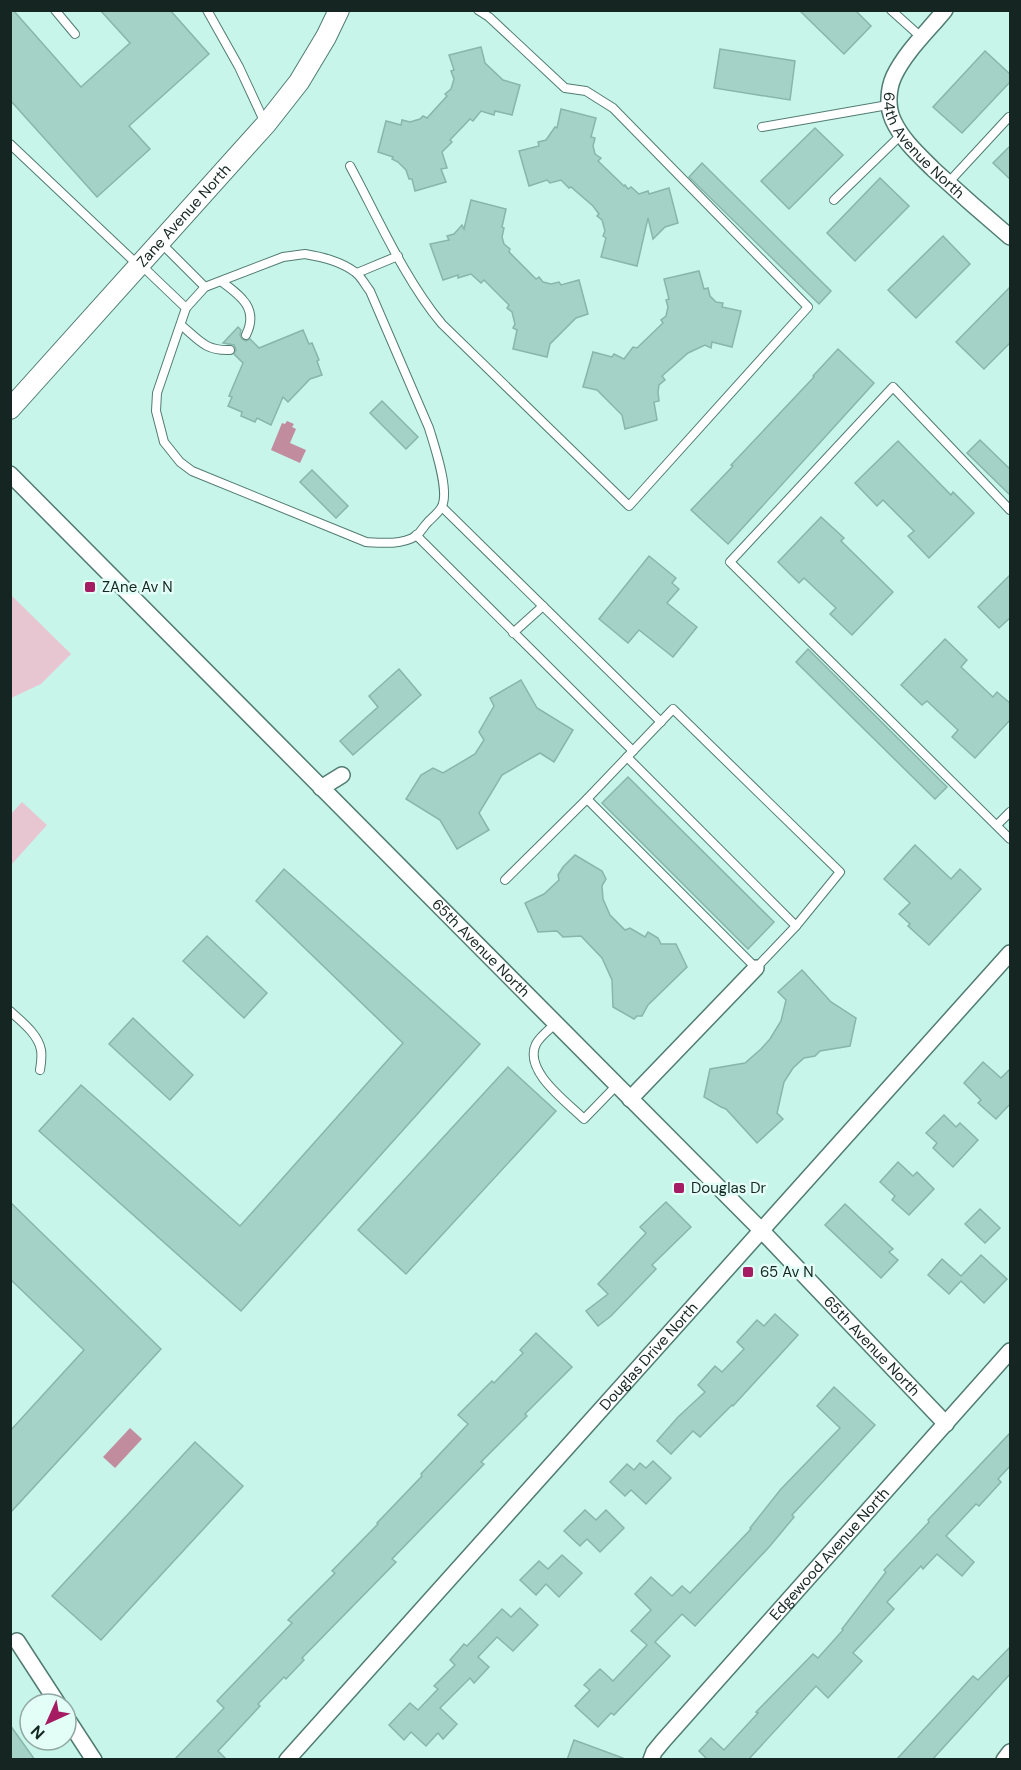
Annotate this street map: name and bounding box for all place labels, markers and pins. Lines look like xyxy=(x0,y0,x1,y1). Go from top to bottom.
place label: ZAne Av N xyxy=(102,577,173,597)
marker: ZAne Av N xyxy=(83,580,97,594)
place label: Douglas Dr xyxy=(691,1178,767,1198)
marker: Douglas Dr xyxy=(672,1181,686,1195)
place label: 65 Av N xyxy=(760,1262,814,1282)
marker: 65 Av N xyxy=(741,1265,755,1279)

